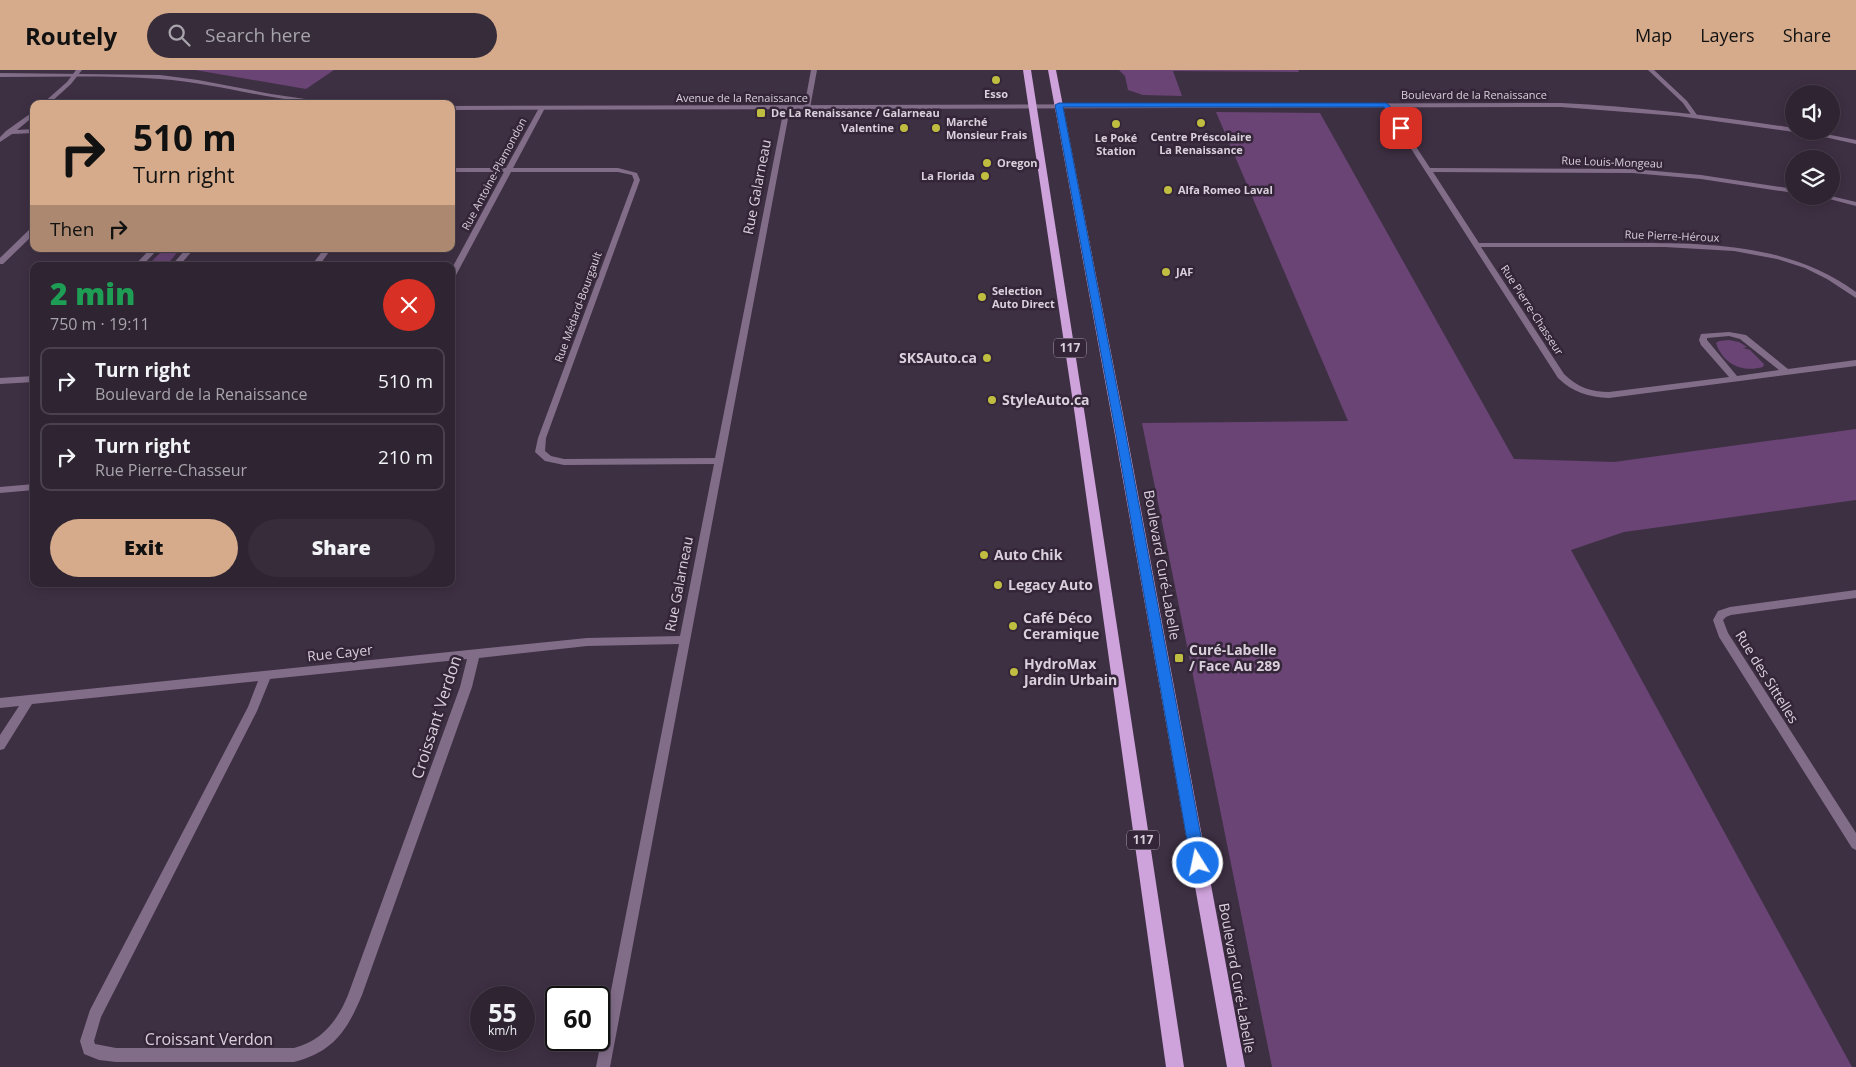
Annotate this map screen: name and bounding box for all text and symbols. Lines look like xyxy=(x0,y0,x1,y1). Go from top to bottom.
search box xyxy=(147,13,497,58)
text: Routely xyxy=(25,19,117,52)
icon: search xyxy=(165,21,193,49)
text: Search here xyxy=(205,22,311,48)
text: Map xyxy=(1635,23,1672,47)
text: Layers xyxy=(1700,23,1755,47)
text: Share xyxy=(1783,23,1831,47)
marker: Esso xyxy=(990,74,1002,86)
map controls xyxy=(1785,85,1840,205)
button: sound xyxy=(1785,85,1840,140)
place label: Esso xyxy=(984,86,1008,101)
street label: Boulevard de la Renaissance xyxy=(1401,87,1547,102)
street label: Avenue de la Renaissance xyxy=(676,90,808,105)
place label: De La Renaissance / Galarneau xyxy=(771,105,940,120)
marker: De La Renaissance / Galarneau xyxy=(755,107,767,119)
pin xyxy=(1380,107,1422,149)
text: 510 m xyxy=(133,114,237,161)
place label: Marché Monsieur Frais xyxy=(946,114,1028,142)
icon: arrive xyxy=(1387,114,1415,142)
street label: Rue Antoine-Plamondon xyxy=(458,115,530,233)
marker: Centre Préscolaire La Renaissance xyxy=(1195,117,1207,129)
marker: Le Poké Station xyxy=(1110,118,1122,130)
icon: right xyxy=(50,120,115,185)
place label: Valentine xyxy=(841,120,894,135)
marker: Valentine xyxy=(898,122,910,134)
marker: Marché Monsieur Frais xyxy=(930,122,942,134)
place label: Centre Préscolaire La Renaissance xyxy=(1150,129,1252,157)
place label: Le Poké Station xyxy=(1095,130,1138,158)
street label: Rue Galarneau xyxy=(738,138,775,236)
button: layers xyxy=(1785,150,1840,205)
street label: Rue Louis-Mongeau xyxy=(1561,152,1663,171)
place label: Oregon xyxy=(997,155,1038,170)
marker: Oregon xyxy=(981,157,993,169)
text: Turn right xyxy=(133,159,235,189)
place label: La Florida xyxy=(921,168,975,183)
marker: La Florida xyxy=(979,170,991,182)
place label: Alfa Romeo Laval xyxy=(1178,182,1273,197)
marker: Alfa Romeo Laval xyxy=(1162,184,1174,196)
icon: right xyxy=(104,215,132,243)
text: Then xyxy=(50,216,94,242)
street label: Rue Pierre-Héroux xyxy=(1624,226,1720,245)
street label: Rue Médard-Bourgault xyxy=(551,249,605,364)
street label: Rue Pierre-Chasseur xyxy=(1498,262,1567,358)
place label: JAF xyxy=(1175,264,1193,279)
marker: JAF xyxy=(1160,266,1172,278)
text: 2 min xyxy=(50,273,135,314)
button: close xyxy=(383,279,435,331)
place label: Selection Auto Direct xyxy=(992,283,1055,311)
marker: Selection Auto Direct xyxy=(976,291,988,303)
text: 750 m · 19:11 xyxy=(50,313,150,335)
road number: 117 xyxy=(1054,338,1086,358)
place label: SKSAuto.ca xyxy=(899,348,977,367)
marker: SKSAuto.ca xyxy=(981,352,993,364)
text: Turn right xyxy=(95,357,190,383)
icon: right xyxy=(52,367,80,395)
text: 510 m xyxy=(378,368,433,394)
text: Boulevard de la Renaissance xyxy=(95,383,307,405)
place label: StyleAuto.ca xyxy=(1002,390,1090,409)
marker: StyleAuto.ca xyxy=(986,394,998,406)
text: Turn right xyxy=(95,433,190,459)
icon: right xyxy=(52,443,80,471)
text: 210 m xyxy=(378,444,433,470)
text: Rue Pierre-Chasseur xyxy=(95,459,247,481)
street label: Boulevard Curé-Labelle xyxy=(1140,488,1185,642)
button: Exit xyxy=(50,519,238,577)
button: Share xyxy=(248,519,435,577)
street label: Rue Galarneau xyxy=(660,535,697,633)
place label: Auto Chik xyxy=(994,545,1063,564)
marker: Auto Chik xyxy=(978,549,990,561)
place label: Legacy Auto xyxy=(1008,575,1093,594)
marker: Legacy Auto xyxy=(992,579,1004,591)
place label: Café Déco Ceramique xyxy=(1023,608,1099,643)
marker: Café Déco Ceramique xyxy=(1007,620,1019,632)
street label: Rue des Sittelles xyxy=(1731,627,1804,727)
street label: Rue Cayer xyxy=(306,640,374,665)
place label: Curé-Labelle / Face Au 289 xyxy=(1189,640,1280,675)
marker: Curé-Labelle / Face Au 289 xyxy=(1173,652,1185,664)
street label: Croissant Verdon xyxy=(406,653,466,781)
place label: HydroMax Jardin Urbain xyxy=(1022,654,1117,689)
marker: HydroMax Jardin Urbain xyxy=(1008,666,1020,678)
road number: 117 xyxy=(1127,830,1159,850)
position arrow xyxy=(1171,836,1223,888)
street label: Boulevard Curé-Labelle xyxy=(1215,901,1260,1055)
speed limit sign: 60 xyxy=(545,986,610,1051)
text: 55 xyxy=(488,995,517,1029)
text: km/h xyxy=(488,1022,517,1039)
street label: Croissant Verdon xyxy=(145,1028,273,1050)

